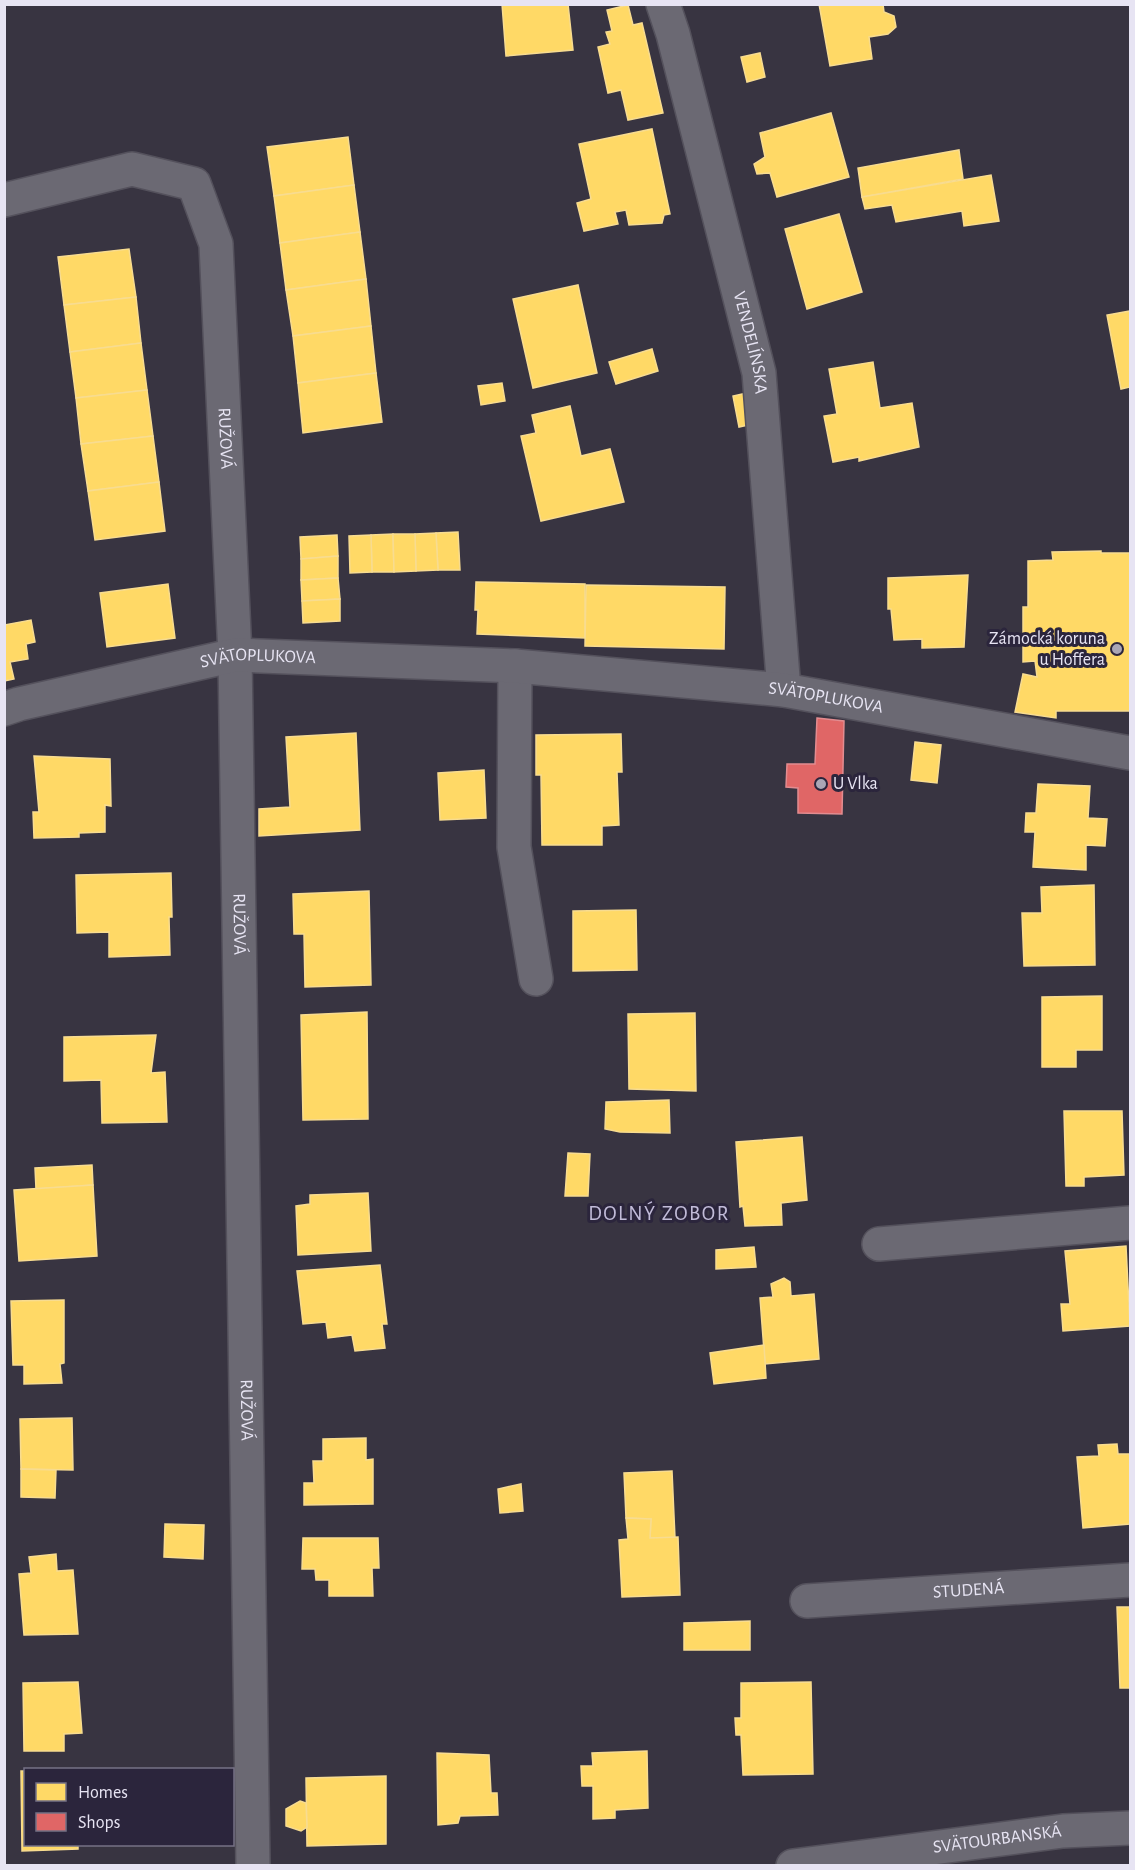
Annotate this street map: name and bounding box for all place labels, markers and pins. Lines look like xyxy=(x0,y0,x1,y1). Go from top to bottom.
place label: Zámocká koruna u Hoffera xyxy=(989,630,1105,669)
marker: Zámocká koruna u Hoffera xyxy=(1110,642,1124,656)
place label: U Vlka xyxy=(833,775,878,793)
marker: U Vlka xyxy=(814,777,828,791)

